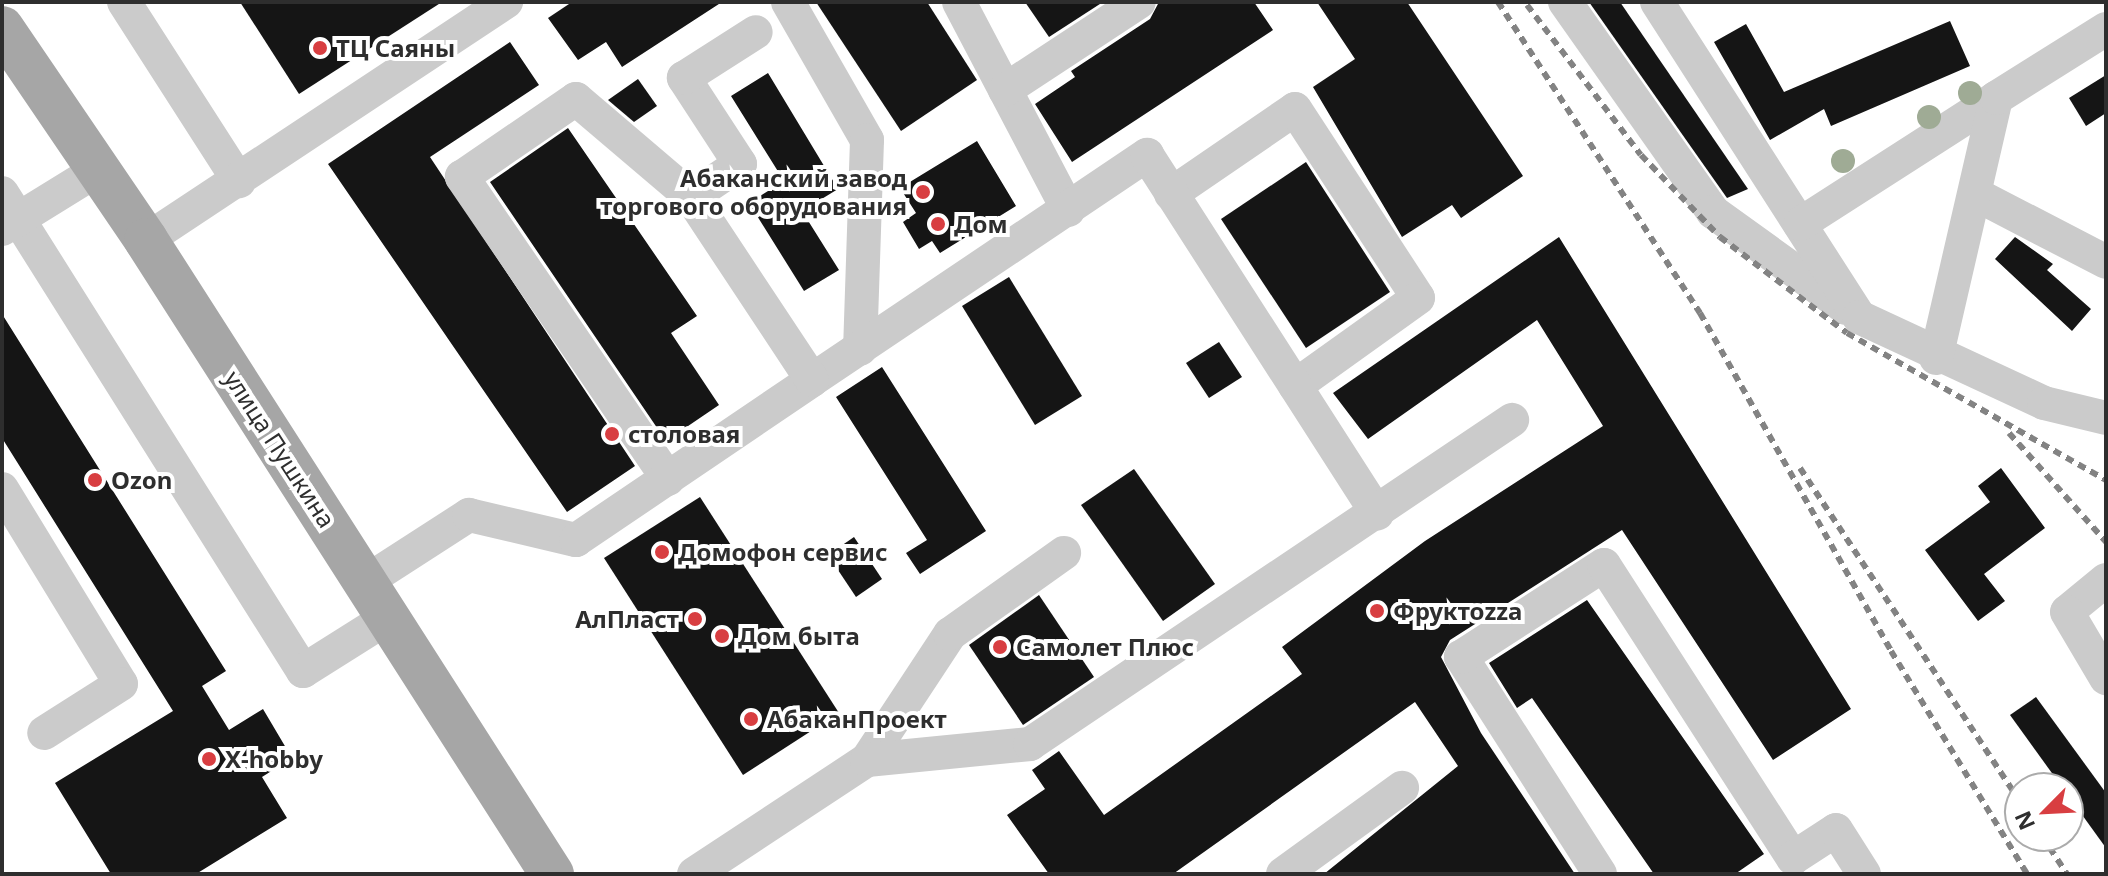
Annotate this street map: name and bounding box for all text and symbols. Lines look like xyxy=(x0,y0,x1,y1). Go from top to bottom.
place label: ТЦ Саяны xyxy=(336,34,455,62)
marker: ТЦ Саяны xyxy=(311,39,329,57)
place label: Абаканский завод торгового оборудования xyxy=(600,164,907,220)
marker: Абаканский завод торгового оборудования xyxy=(914,183,932,201)
place label: Дом xyxy=(954,210,1008,238)
marker: Дом xyxy=(929,215,947,233)
street label: улица Пушкина xyxy=(219,365,341,533)
place label: столовая xyxy=(628,420,740,448)
marker: столовая xyxy=(603,425,621,443)
place label: Ozon xyxy=(111,466,172,494)
marker: Ozon xyxy=(86,471,104,489)
place label: Домофон сервис xyxy=(678,538,887,566)
marker: Домофон сервис xyxy=(653,543,671,561)
place label: Фруктоzzа xyxy=(1393,597,1522,625)
marker: Фруктоzzа xyxy=(1368,602,1386,620)
place label: АлПласт xyxy=(575,605,679,633)
marker: АлПласт xyxy=(686,610,704,628)
place label: Дом быта xyxy=(738,622,860,650)
marker: Дом быта xyxy=(713,627,731,645)
place label: Самолет Плюс xyxy=(1016,633,1194,661)
marker: Самолет Плюс xyxy=(991,638,1009,656)
place label: АбаканПроект xyxy=(767,705,947,733)
marker: АбаканПроект xyxy=(742,710,760,728)
place label: X-hobby xyxy=(225,745,323,773)
marker: X-hobby xyxy=(200,750,218,768)
north arrow xyxy=(2004,772,2084,852)
text: N xyxy=(2007,807,2041,835)

